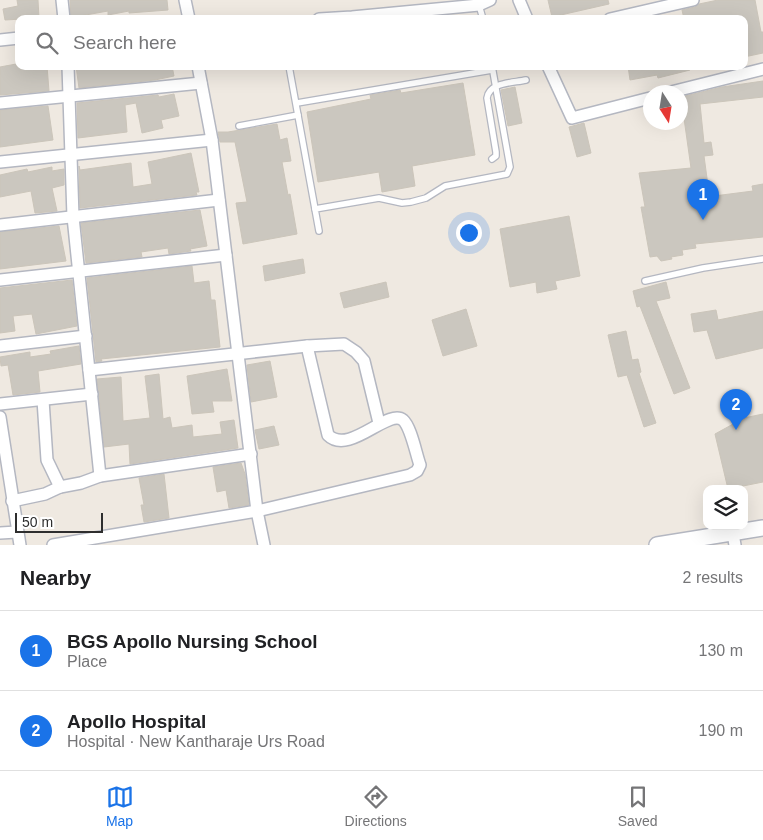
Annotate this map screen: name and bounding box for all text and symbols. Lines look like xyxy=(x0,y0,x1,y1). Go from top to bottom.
search box xyxy=(15,15,748,70)
icon: search xyxy=(33,29,61,57)
text: Search here xyxy=(73,32,177,53)
north arrow xyxy=(643,85,688,130)
pin: 1 xyxy=(687,179,719,220)
your location xyxy=(456,220,482,246)
pin: 2 xyxy=(720,389,752,430)
map controls xyxy=(703,485,748,530)
button: layers xyxy=(703,485,748,530)
scale bar xyxy=(15,510,102,533)
text: 50 m xyxy=(22,514,53,530)
text: Nearby xyxy=(20,566,91,589)
text: 2 results xyxy=(683,569,743,586)
text: BGS Apollo Nursing School xyxy=(67,631,318,652)
text: 1 xyxy=(32,642,40,659)
text: 130 m xyxy=(699,642,743,659)
text: Place xyxy=(67,653,107,670)
text: Apollo Hospital xyxy=(67,711,206,732)
text: 2 xyxy=(32,722,40,739)
text: 190 m xyxy=(699,722,743,739)
text: Hospital · New Kantharaje Urs Road xyxy=(67,733,325,750)
tab: Map xyxy=(106,783,134,829)
tab: Directions xyxy=(345,783,407,829)
tab: Saved xyxy=(618,783,657,829)

